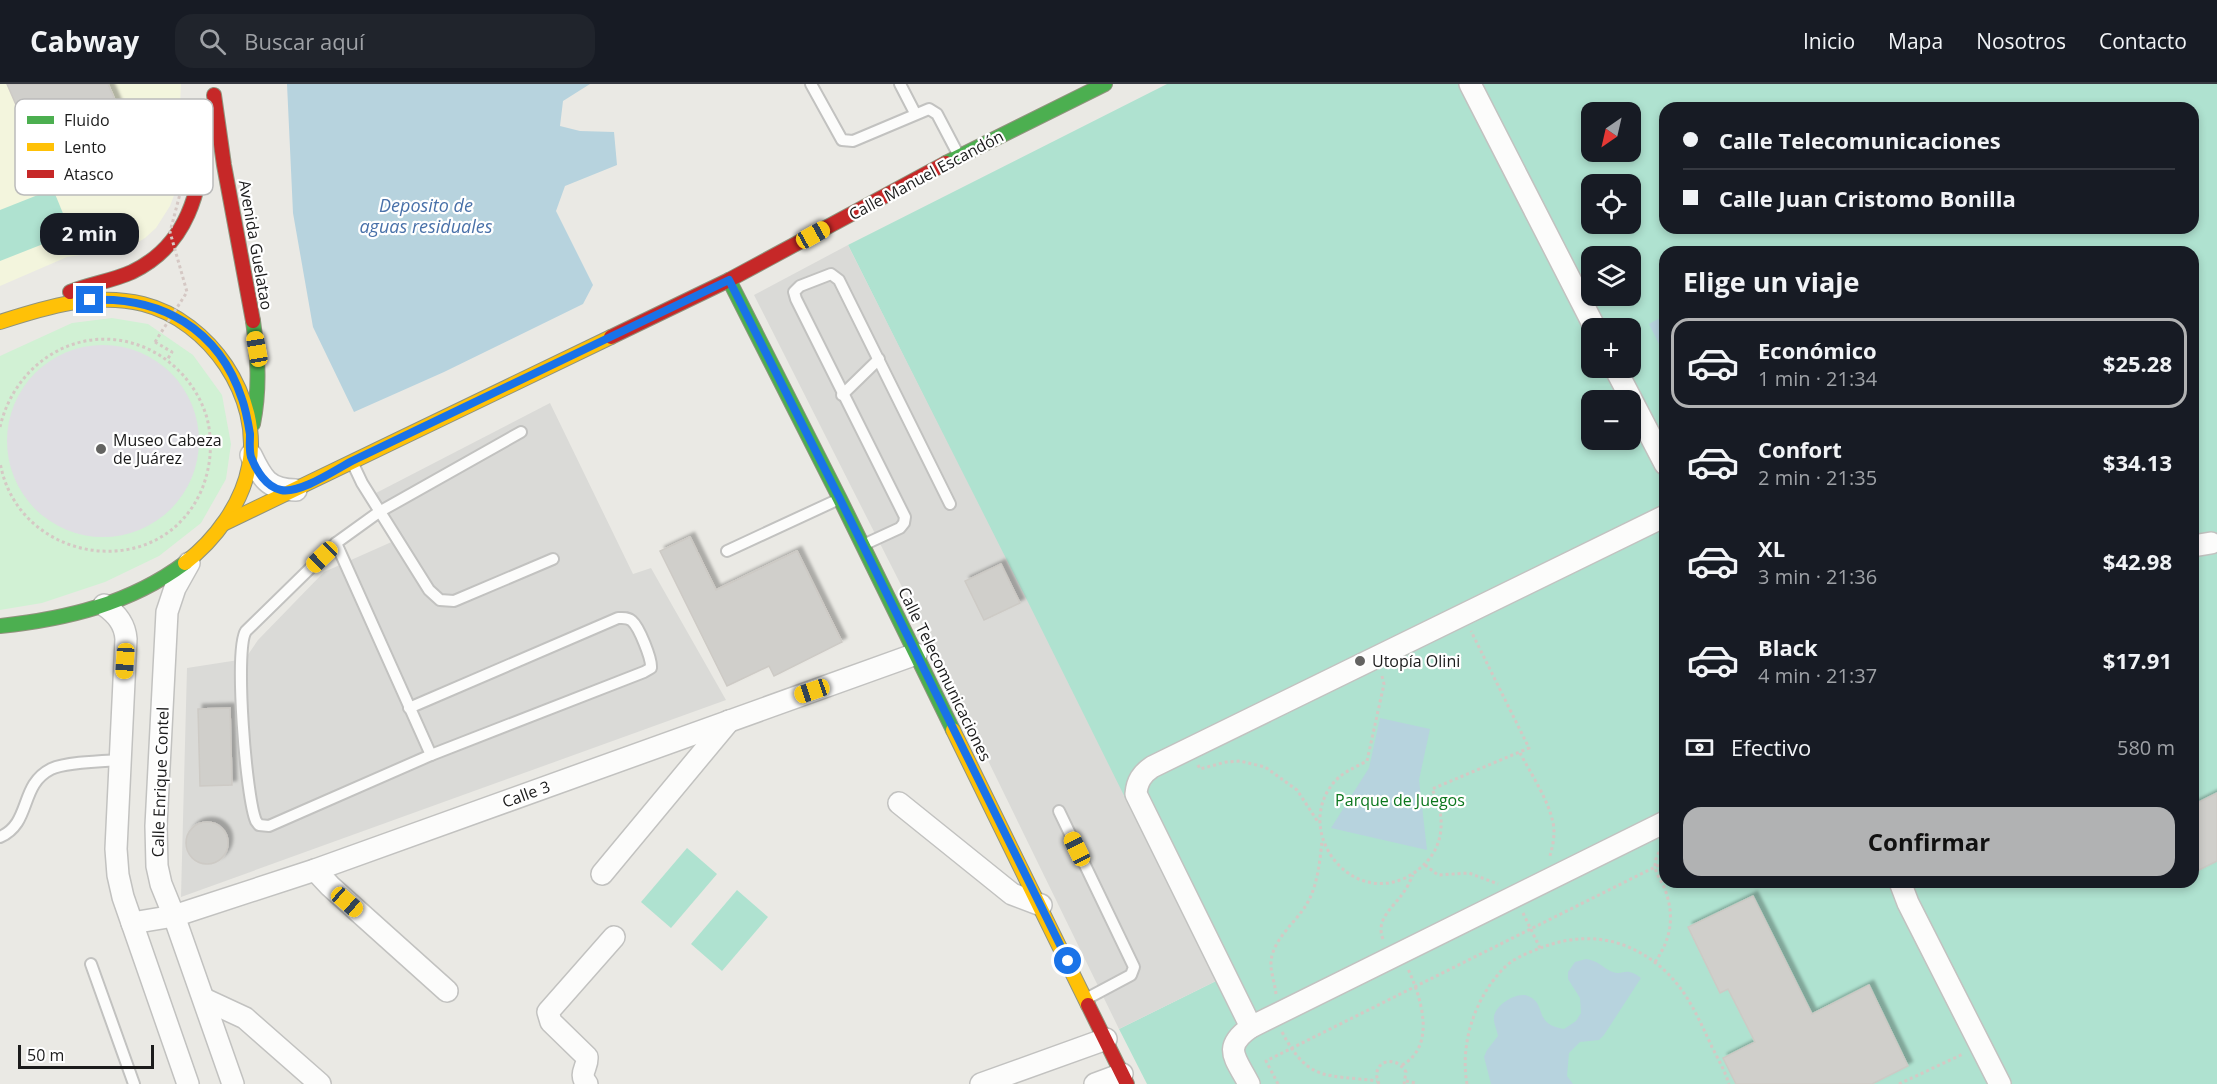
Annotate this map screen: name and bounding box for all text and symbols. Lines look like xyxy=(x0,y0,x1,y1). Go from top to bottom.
search box xyxy=(175,14,595,68)
text: Cabway xyxy=(30,22,139,60)
icon: search xyxy=(196,25,229,58)
text: Buscar aquí xyxy=(244,26,365,56)
text: Inicio xyxy=(1803,27,1855,55)
text: Mapa xyxy=(1888,27,1943,55)
text: Nosotros xyxy=(1976,27,2066,55)
text: Contacto xyxy=(2099,27,2187,55)
legend xyxy=(15,99,213,195)
north arrow xyxy=(1581,102,1641,162)
map controls xyxy=(1581,102,1641,450)
text: Fluido xyxy=(64,109,110,131)
street label: Calle Manuel Escandón xyxy=(845,125,1007,225)
text: Calle Telecomunicaciones xyxy=(1719,125,2001,155)
text: Lento xyxy=(64,136,106,158)
text: Atasco xyxy=(64,163,114,185)
button: locate xyxy=(1581,174,1641,234)
street label: Avenida Guelatao xyxy=(234,178,278,312)
text: Calle Juan Cristomo Bonilla xyxy=(1719,183,2016,213)
water label: Deposito de aguas residuales xyxy=(359,193,493,238)
callout: 2 min xyxy=(40,213,140,255)
car xyxy=(793,218,833,252)
text: 2 min xyxy=(62,220,117,247)
button: layers xyxy=(1581,246,1641,306)
text: Elige un viaje xyxy=(1683,263,1859,300)
route end xyxy=(76,286,103,313)
button: + xyxy=(1581,318,1641,378)
car xyxy=(245,330,269,368)
text: Económico xyxy=(1758,335,1877,365)
icon: car xyxy=(1686,336,1740,390)
text: $25.28 xyxy=(2103,348,2172,378)
text: 1 min · 21:34 xyxy=(1758,365,1877,392)
button: − xyxy=(1581,390,1641,450)
place label: Museo Cabeza de Juárez xyxy=(113,429,222,469)
text: Confort xyxy=(1758,434,1842,464)
icon: car xyxy=(1686,435,1740,489)
marker: Museo Cabeza de Juárez xyxy=(94,442,108,456)
text: $34.13 xyxy=(2103,447,2172,477)
text: 2 min · 21:35 xyxy=(1758,464,1877,491)
text: XL xyxy=(1758,533,1785,563)
icon: car xyxy=(1686,534,1740,588)
car xyxy=(303,538,341,576)
text: $42.98 xyxy=(2103,546,2172,576)
text: 3 min · 21:36 xyxy=(1758,563,1877,590)
street label: Calle Telecomunicaciones xyxy=(893,583,997,765)
text: Black xyxy=(1758,632,1818,662)
icon: car xyxy=(1686,633,1740,687)
car xyxy=(115,642,135,680)
text: $17.91 xyxy=(2103,645,2172,675)
place label: Utopía Olini xyxy=(1372,650,1460,672)
marker: Utopía Olini xyxy=(1353,654,1367,668)
text: 4 min · 21:37 xyxy=(1758,662,1877,689)
car xyxy=(792,677,832,705)
street label: Calle Enrique Contel xyxy=(146,706,174,858)
icon: cash xyxy=(1683,731,1716,764)
text: Efectivo xyxy=(1731,732,1811,762)
text: 580 m xyxy=(2117,734,2175,761)
street label: Calle 3 xyxy=(499,775,553,813)
park label: Parque de Juegos xyxy=(1335,789,1465,811)
button: Confirmar xyxy=(1683,807,2175,876)
car xyxy=(1061,829,1093,869)
car xyxy=(328,883,366,921)
route start xyxy=(1054,947,1081,974)
scale bar xyxy=(18,1042,154,1070)
text: 50 m xyxy=(27,1044,64,1066)

